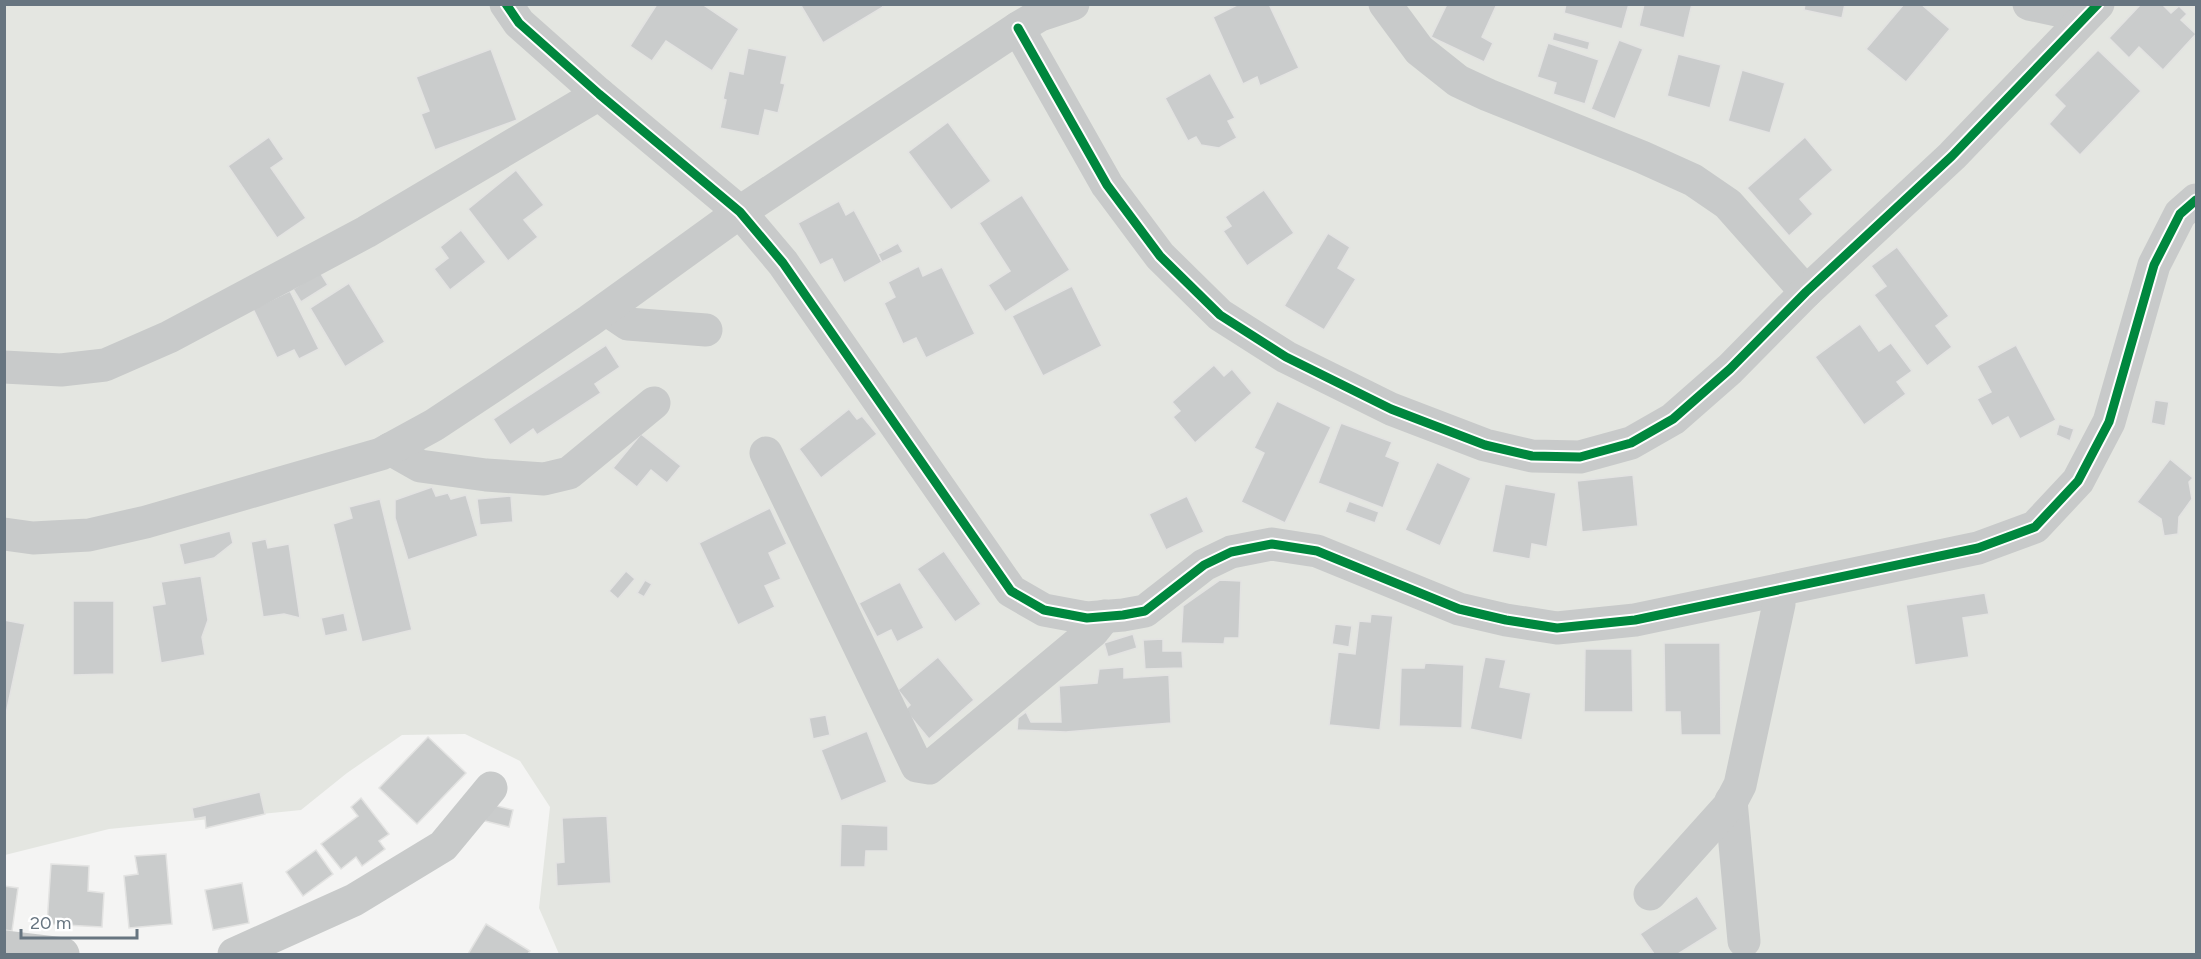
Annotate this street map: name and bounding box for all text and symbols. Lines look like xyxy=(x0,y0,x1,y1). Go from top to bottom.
scale bar xyxy=(21,902,136,940)
text: 20 m xyxy=(30,912,71,934)

